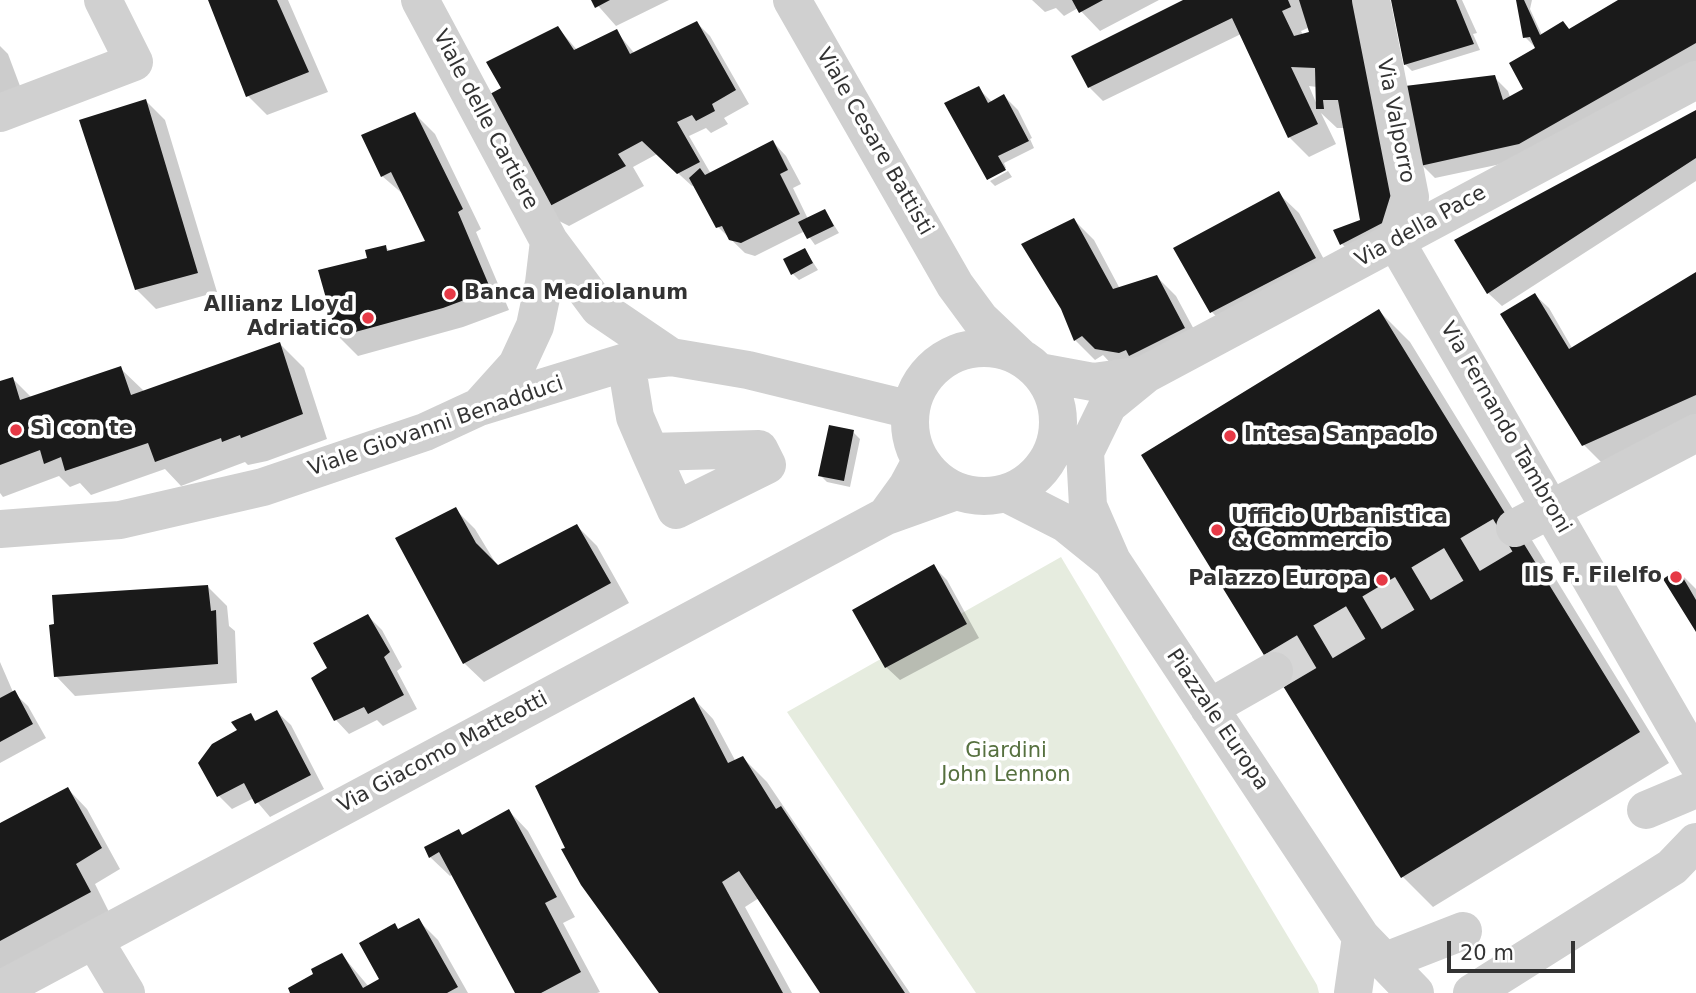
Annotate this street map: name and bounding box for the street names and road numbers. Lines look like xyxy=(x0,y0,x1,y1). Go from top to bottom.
street label: Viale delle Cartiere xyxy=(427,26,543,214)
street label: Viale Cesare Battisti xyxy=(810,44,938,240)
street label: Via Valporro xyxy=(1371,57,1419,185)
street label: Via della Pace xyxy=(1351,181,1491,273)
street label: Via Fernando Tambroni xyxy=(1434,318,1576,538)
street label: Viale Giovanni Benadduci xyxy=(305,371,567,483)
street label: Piazzale Europa xyxy=(1160,645,1274,795)
street label: Via Giacomo Matteotti xyxy=(334,687,552,819)

